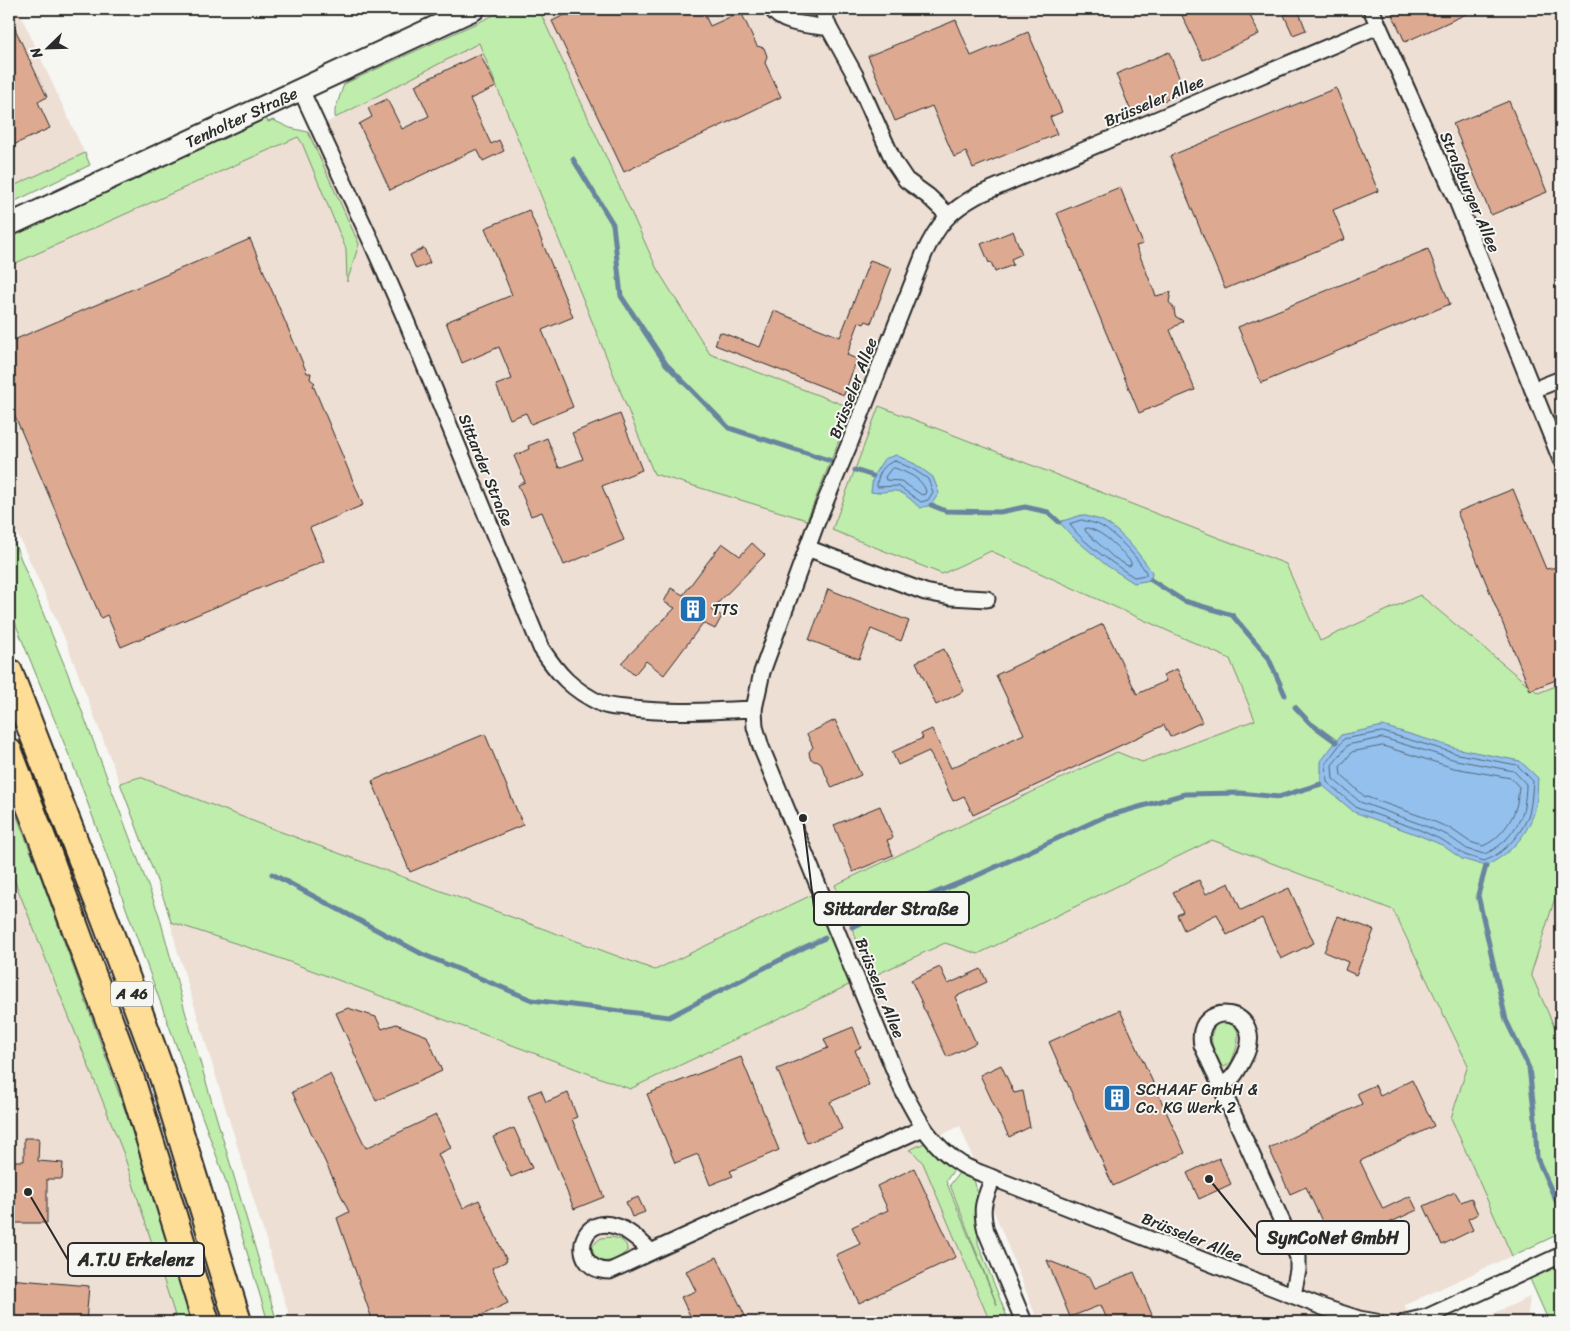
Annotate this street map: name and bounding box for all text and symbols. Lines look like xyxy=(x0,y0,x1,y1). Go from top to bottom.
north arrow xyxy=(22,22,72,72)
text: N xyxy=(23,43,50,63)
street label: Brüsseler Allee xyxy=(1099,67,1209,135)
street label: Tenholter Straße xyxy=(180,78,302,156)
street label: Straßburger Allee xyxy=(1431,127,1509,257)
street label: Brüsseler Allee xyxy=(820,333,886,443)
street label: Sittarder Straße xyxy=(450,409,522,531)
building icon: TTS xyxy=(678,594,708,624)
place label: TTS xyxy=(712,595,738,624)
callout: Sittarder Straße xyxy=(814,892,969,925)
text: Sittarder Straße xyxy=(822,893,959,925)
street label: Brüsseler Allee xyxy=(847,933,913,1043)
road number: A 46 xyxy=(111,982,153,1006)
place label: SCHAAF GmbH & Co. KG Werk 2 xyxy=(1136,1075,1258,1122)
building icon: SCHAAF GmbH & Co. KG Werk 2 xyxy=(1102,1083,1132,1113)
street label: Brüsseler Allee xyxy=(1137,1204,1247,1270)
callout: SynCoNet GmbH xyxy=(1257,1221,1409,1254)
text: SynCoNet GmbH xyxy=(1266,1222,1399,1254)
callout: A.T.U Erkelenz xyxy=(68,1243,204,1276)
text: A.T.U Erkelenz xyxy=(77,1244,196,1276)

